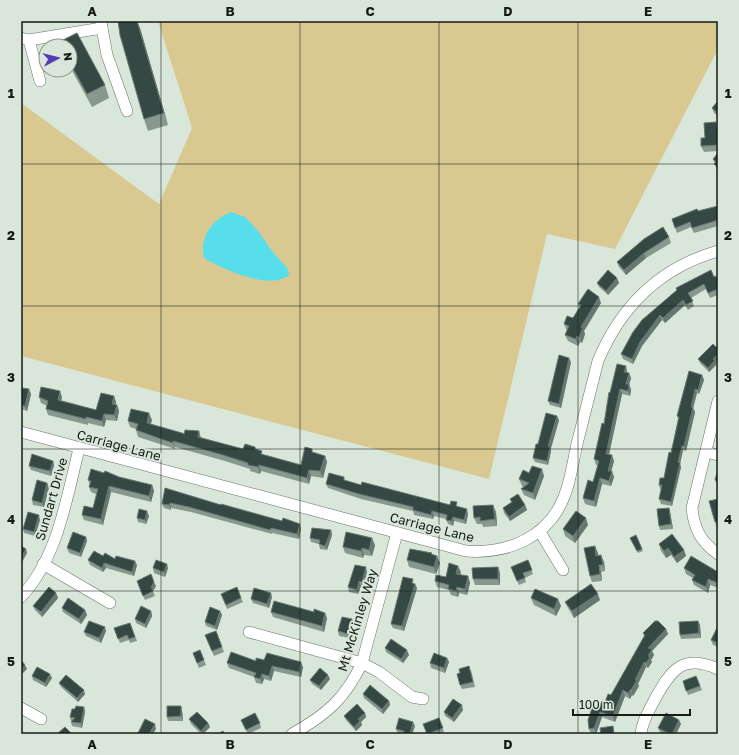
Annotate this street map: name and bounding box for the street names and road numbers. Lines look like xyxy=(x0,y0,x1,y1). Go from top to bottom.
street label: Carriage Lane xyxy=(75,426,163,464)
street label: Sundart Drive xyxy=(32,456,70,542)
street label: Carriage Lane xyxy=(388,509,476,545)
street label: Mt McKinley Way xyxy=(334,566,380,673)

